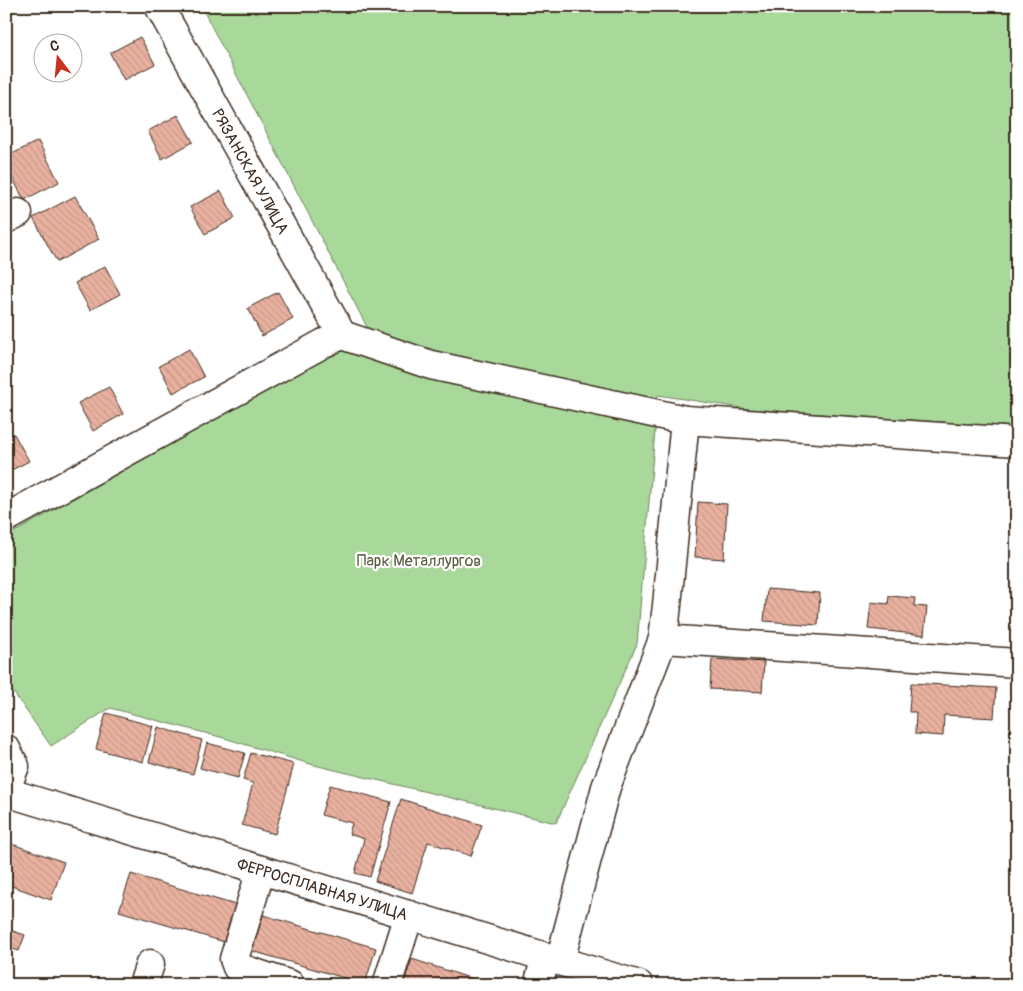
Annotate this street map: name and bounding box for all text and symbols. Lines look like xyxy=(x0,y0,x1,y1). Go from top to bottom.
north arrow xyxy=(32,32,82,82)
text: С xyxy=(48,37,61,55)
street label: РЯЗАНСКАЯ УЛИЦА xyxy=(207,106,293,238)
park label: Парк Металлургов xyxy=(357,551,481,571)
street label: ФЕРРОСПЛАВНАЯ УЛИЦА xyxy=(234,854,410,925)

